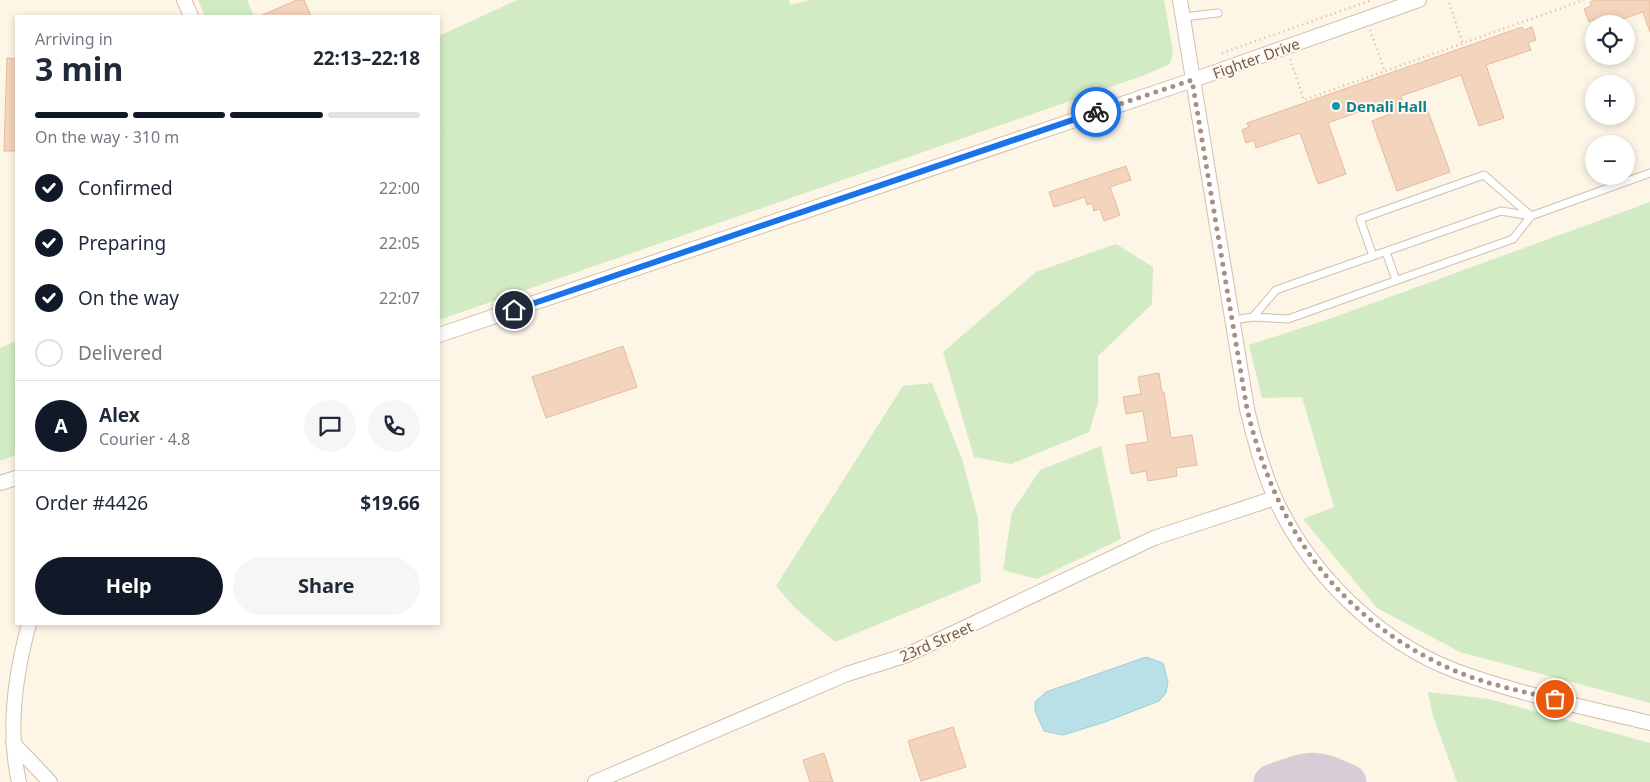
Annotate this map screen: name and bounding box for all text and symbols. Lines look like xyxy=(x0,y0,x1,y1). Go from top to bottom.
map controls xyxy=(1585,15,1635,185)
button: locate xyxy=(1585,15,1635,65)
text: Arriving in xyxy=(35,28,113,50)
street label: Fighter Drive xyxy=(1210,33,1302,83)
text: 22:13–22:18 xyxy=(313,45,420,71)
text: 3 min xyxy=(35,47,123,90)
button: + xyxy=(1585,75,1635,125)
courier xyxy=(1071,87,1121,137)
place label: Denali Hall xyxy=(1346,96,1427,116)
icon: bike xyxy=(1082,98,1110,126)
marker: Denali Hall xyxy=(1330,100,1342,112)
text: On the way · 310 m xyxy=(35,126,179,148)
button: − xyxy=(1585,135,1635,185)
icon: check xyxy=(35,174,63,202)
text: Confirmed xyxy=(78,175,173,201)
text: 22:00 xyxy=(379,177,420,199)
icon: check xyxy=(35,229,63,257)
text: Preparing xyxy=(78,230,166,256)
text: 22:05 xyxy=(379,232,420,254)
icon: check xyxy=(35,284,63,312)
text: On the way xyxy=(78,285,179,311)
text: 22:07 xyxy=(379,287,420,309)
pin xyxy=(493,289,535,331)
icon: home xyxy=(500,296,528,324)
text: Delivered xyxy=(78,340,163,366)
button: chat xyxy=(304,400,356,452)
button: phone xyxy=(368,400,420,452)
text: Alex xyxy=(99,402,140,428)
text: A xyxy=(54,413,68,439)
text: Courier · 4.8 xyxy=(99,428,190,450)
text: Order #4426 xyxy=(35,490,148,516)
text: $19.66 xyxy=(360,490,420,516)
button: Help xyxy=(35,557,223,615)
button: Share xyxy=(233,557,420,615)
street label: 23rd Street xyxy=(896,616,976,666)
pin xyxy=(1534,678,1576,720)
icon: bag xyxy=(1541,685,1569,713)

